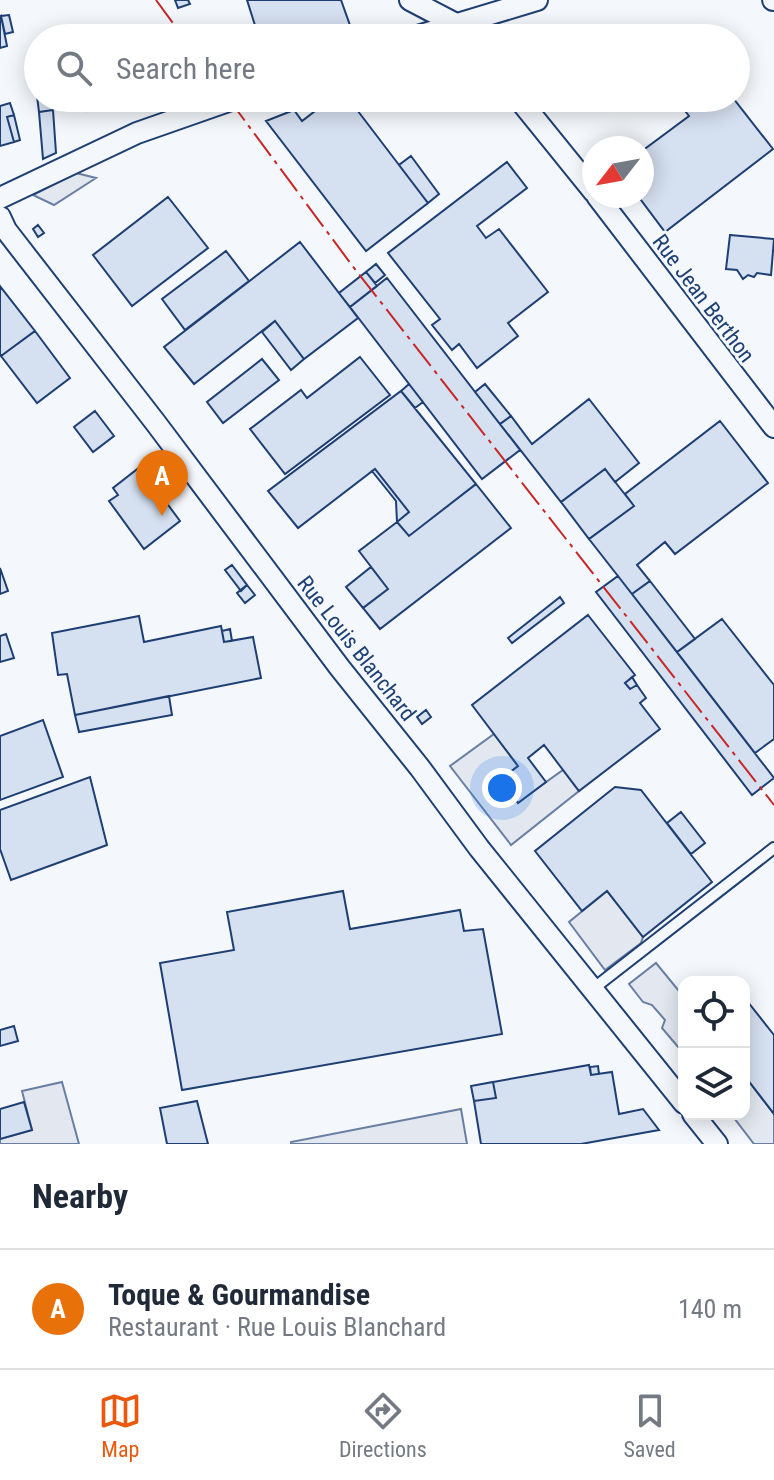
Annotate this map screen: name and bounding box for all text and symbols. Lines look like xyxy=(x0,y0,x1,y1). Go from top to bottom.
search box xyxy=(24,24,750,112)
icon: search xyxy=(52,46,96,90)
text: Search here xyxy=(116,51,256,86)
north arrow xyxy=(582,136,654,208)
street label: Rue Jean Berthon xyxy=(647,230,760,367)
pin: A xyxy=(136,450,188,516)
street label: Rue Louis Blanchard xyxy=(292,571,421,726)
your location xyxy=(482,768,522,808)
map controls xyxy=(678,976,750,1120)
button: locate xyxy=(678,976,750,1048)
button: layers xyxy=(678,1048,750,1120)
text: Nearby xyxy=(32,1176,128,1216)
text: Toque & Gourmandise xyxy=(108,1277,370,1312)
text: A xyxy=(50,1294,66,1324)
text: 140 m xyxy=(678,1294,742,1324)
text: Restaurant · Rue Louis Blanchard xyxy=(108,1312,446,1342)
tab: Map xyxy=(98,1389,142,1462)
tab: Directions xyxy=(339,1389,427,1462)
tab: Saved xyxy=(623,1389,676,1462)

